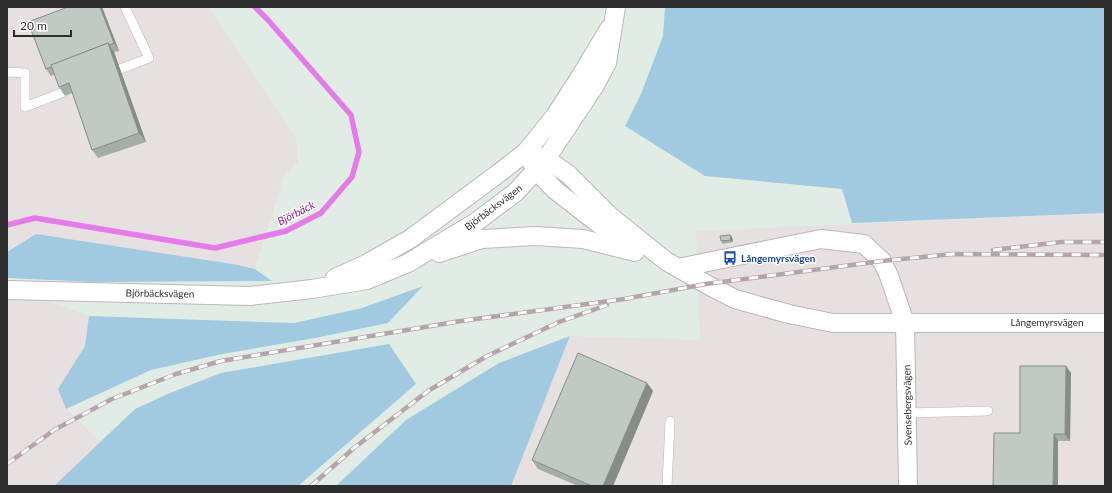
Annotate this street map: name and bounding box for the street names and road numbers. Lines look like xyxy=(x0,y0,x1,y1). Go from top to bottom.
street label: Björbäcksvägen xyxy=(462,182,524,232)
street label: Björbäcksvägen xyxy=(126,286,194,300)
street label: Långemyrsvägen xyxy=(1010,316,1084,328)
street label: Svensebergsvägen xyxy=(900,365,914,445)

